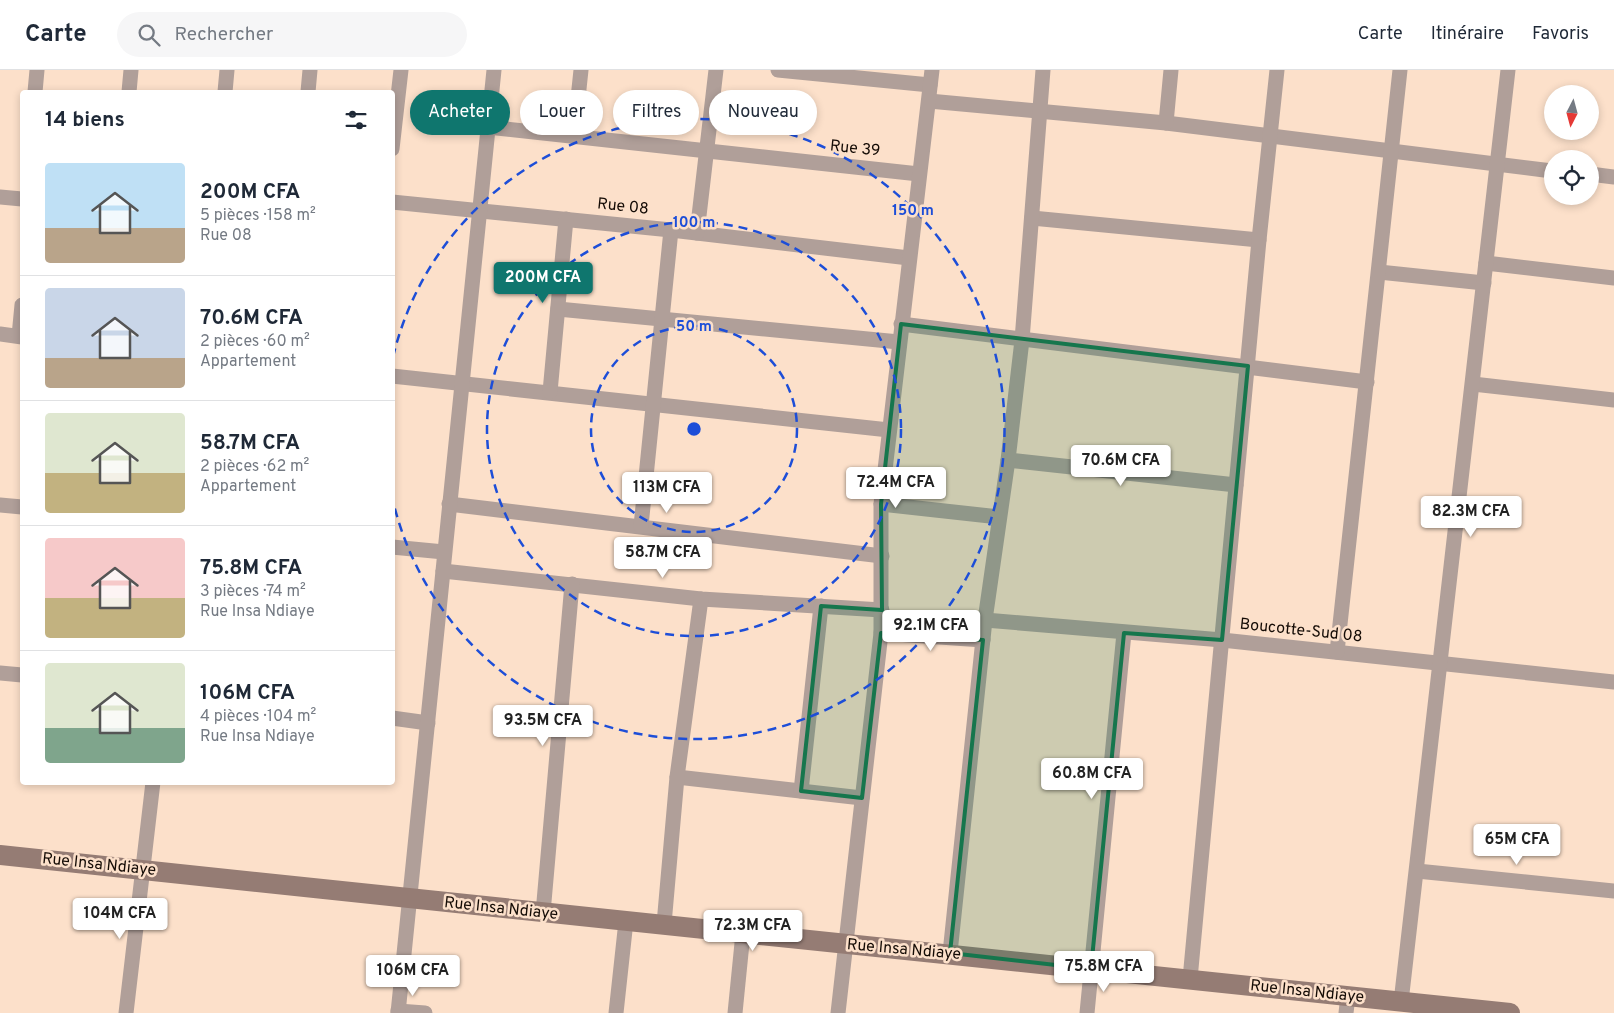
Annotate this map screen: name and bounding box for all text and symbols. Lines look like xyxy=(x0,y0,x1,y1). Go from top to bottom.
search box xyxy=(117,12,467,57)
text: Carte xyxy=(25,20,87,50)
icon: search xyxy=(135,21,163,49)
text: Rechercher xyxy=(175,23,273,47)
text: Carte xyxy=(1358,23,1403,46)
text: Itinéraire xyxy=(1431,23,1504,46)
text: Favoris xyxy=(1532,23,1589,46)
north arrow xyxy=(1544,85,1599,140)
map controls xyxy=(1544,85,1599,205)
chip: Acheter xyxy=(410,90,510,135)
chip: Louer xyxy=(520,90,603,135)
chip: Filtres xyxy=(613,90,699,135)
chip: Nouveau xyxy=(709,90,817,135)
icon: filters xyxy=(342,106,370,134)
text: 14 biens xyxy=(45,107,125,134)
street label: Rue 39 xyxy=(829,136,881,162)
button: locate xyxy=(1544,150,1599,205)
text: 200M CFA xyxy=(200,179,300,206)
icon: home xyxy=(85,183,145,243)
street label: Rue 08 xyxy=(596,194,650,220)
text: 150 m xyxy=(892,202,934,221)
text: 5 pièces · 158 m² xyxy=(200,206,316,226)
text: 100 m xyxy=(673,214,715,233)
text: Rue 08 xyxy=(200,226,252,246)
pin: 200M CFA xyxy=(491,262,595,304)
text: 200M CFA xyxy=(505,268,581,288)
text: 70.6M CFA xyxy=(200,305,303,332)
icon: home xyxy=(85,308,145,368)
text: 50 m xyxy=(676,318,712,337)
text: 2 pièces · 60 m² xyxy=(200,332,310,352)
text: Appartement xyxy=(200,352,296,372)
centre of rings xyxy=(685,420,703,438)
text: 58.7M CFA xyxy=(200,430,300,457)
icon: home xyxy=(85,433,145,493)
pin: 70.6M CFA xyxy=(1064,444,1178,487)
text: 70.6M CFA xyxy=(1082,451,1160,471)
text: 2 pièces · 62 m² xyxy=(200,457,309,477)
pin: 72.4M CFA xyxy=(839,466,953,509)
pin: 113M CFA xyxy=(615,472,719,514)
text: 72.4M CFA xyxy=(857,473,935,493)
text: Appartement xyxy=(200,477,296,497)
text: 113M CFA xyxy=(633,478,701,498)
pin: 82.3M CFA xyxy=(1414,496,1528,538)
text: 82.3M CFA xyxy=(1432,502,1510,522)
pin: 58.7M CFA xyxy=(606,536,720,579)
text: 58.7M CFA xyxy=(625,543,701,563)
text: 75.8M CFA xyxy=(200,555,302,582)
icon: home xyxy=(85,558,145,618)
text: 3 pièces · 74 m² xyxy=(200,582,306,602)
text: Rue Insa Ndiaye xyxy=(200,602,315,622)
pin: 92.1M CFA xyxy=(874,610,988,652)
street label: Boucotte-Sud 08 xyxy=(1239,615,1363,647)
text: 92.1M CFA xyxy=(893,616,969,636)
text: 106M CFA xyxy=(200,680,295,707)
icon: home xyxy=(85,683,145,743)
pin: 93.5M CFA xyxy=(486,704,600,747)
text: 4 pièces · 104 m² xyxy=(200,707,316,727)
text: 93.5M CFA xyxy=(504,711,582,731)
text: Rue Insa Ndiaye xyxy=(200,727,315,747)
pin: 60.8M CFA xyxy=(1035,758,1149,800)
text: 60.8M CFA xyxy=(1052,764,1132,784)
pin: 65M CFA xyxy=(1471,824,1563,866)
text: 65M CFA xyxy=(1484,830,1550,850)
street label: Rue Insa Ndiaye xyxy=(41,849,157,881)
street label: Rue Insa Ndiaye xyxy=(443,893,559,925)
pin: 104M CFA xyxy=(68,898,172,940)
text: 104M CFA xyxy=(84,904,156,924)
pin: 72.3M CFA xyxy=(696,910,810,952)
text: 72.3M CFA xyxy=(714,916,792,936)
street label: Rue Insa Ndiaye xyxy=(846,935,962,965)
pin: 75.8M CFA xyxy=(1047,950,1161,993)
pin: 106M CFA xyxy=(361,954,465,997)
text: 75.8M CFA xyxy=(1065,957,1143,977)
text: 106M CFA xyxy=(377,961,449,981)
street label: Rue Insa Ndiaye xyxy=(1249,976,1365,1008)

